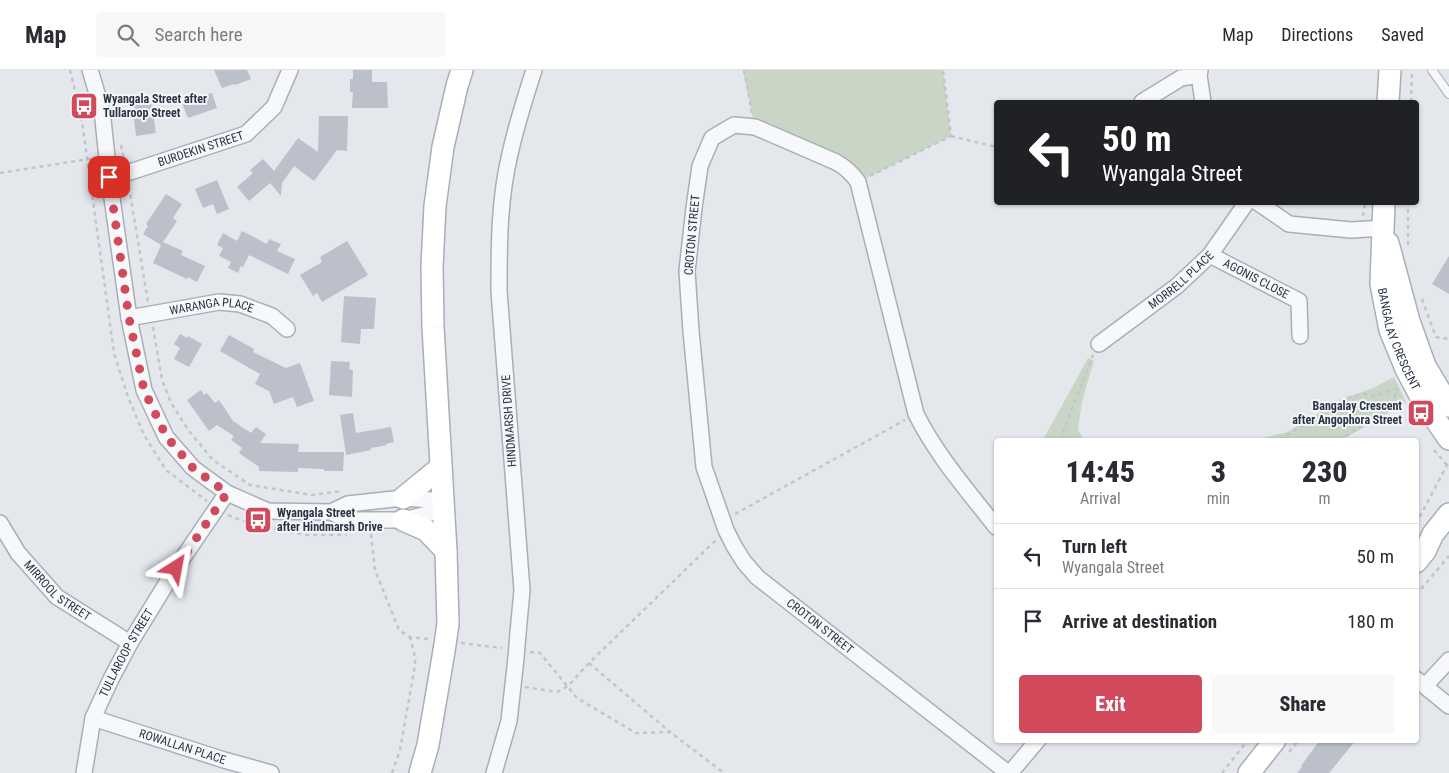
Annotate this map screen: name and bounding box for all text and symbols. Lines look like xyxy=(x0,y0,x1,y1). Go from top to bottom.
search box xyxy=(96,12,446,57)
text: Map xyxy=(25,21,66,49)
icon: search xyxy=(114,21,142,49)
text: Search here xyxy=(154,23,243,46)
text: Map xyxy=(1222,24,1253,45)
text: Directions xyxy=(1281,24,1353,45)
text: Saved xyxy=(1381,24,1424,45)
bus stop icon: Wyangala Street after Tullaroop Street xyxy=(69,91,99,121)
place label: Wyangala Street after Tullaroop Street xyxy=(103,92,207,120)
text: 50 m xyxy=(1102,119,1171,160)
icon: left xyxy=(1019,120,1084,185)
street label: BURDEKIN STREET xyxy=(156,128,245,169)
pin xyxy=(88,156,130,198)
text: Wyangala Street xyxy=(1102,161,1243,186)
icon: arrive xyxy=(95,163,123,191)
street label: CROTON STREET xyxy=(682,194,702,276)
street label: MORRELL PLACE xyxy=(1146,248,1216,312)
street label: AGONIS CLOSE xyxy=(1221,256,1291,302)
street label: BANGALAY CRESCENT xyxy=(1375,287,1423,392)
street label: WARANGA PLACE xyxy=(168,295,256,318)
street label: HINDMARSH DRIVE xyxy=(499,374,519,468)
bus stop icon: Bangalay Crescent after Angophora Street xyxy=(1406,398,1436,428)
place label: Bangalay Crescent after Angophora Street xyxy=(1292,399,1402,427)
text: 14:45 xyxy=(1066,454,1135,489)
text: 3 xyxy=(1211,454,1226,489)
text: 230 xyxy=(1302,454,1347,489)
text: Arrival xyxy=(1080,489,1121,508)
text: min xyxy=(1207,489,1230,508)
text: m xyxy=(1319,489,1331,508)
bus stop icon: Wyangala Street after Hindmarsh Drive xyxy=(243,505,273,535)
place label: Wyangala Street after Hindmarsh Drive xyxy=(277,506,383,534)
text: Turn left xyxy=(1062,535,1127,558)
position arrow xyxy=(149,541,201,593)
icon: left xyxy=(1019,542,1047,570)
text: 50 m xyxy=(1357,545,1394,568)
street label: MIRROOL STREET xyxy=(21,558,93,624)
text: Wyangala Street xyxy=(1062,558,1164,577)
street label: CROTON STREET xyxy=(784,596,856,657)
street label: TULLAROOP STREET xyxy=(97,606,156,699)
icon: arrive xyxy=(1019,607,1047,635)
text: Arrive at destination xyxy=(1062,610,1217,633)
text: 180 m xyxy=(1347,610,1394,633)
button: Exit xyxy=(1019,675,1202,733)
button: Share xyxy=(1212,675,1394,733)
street label: ROWALLAN PLACE xyxy=(137,726,228,767)

